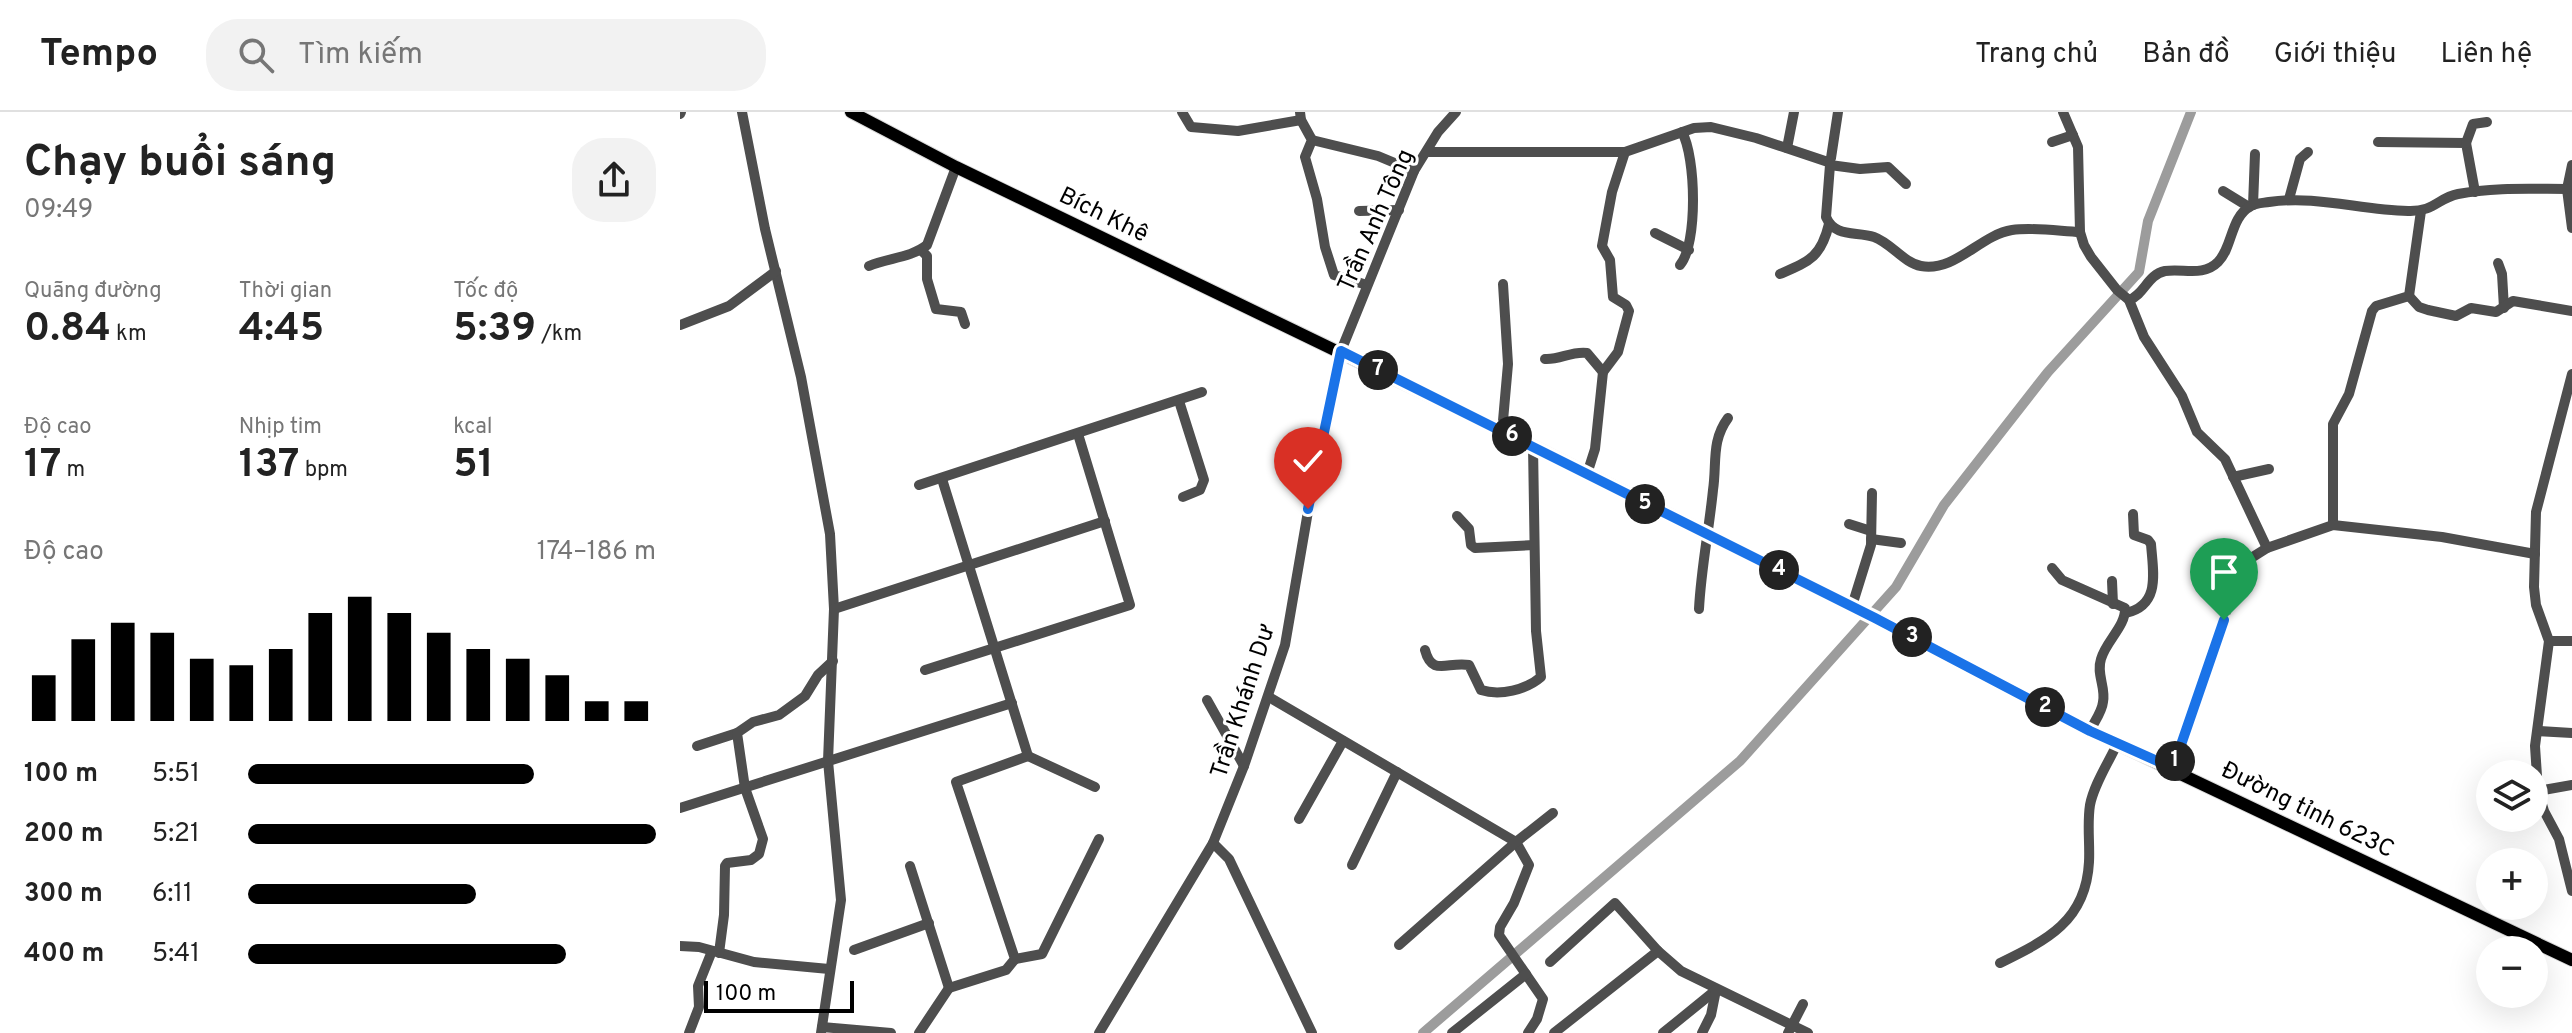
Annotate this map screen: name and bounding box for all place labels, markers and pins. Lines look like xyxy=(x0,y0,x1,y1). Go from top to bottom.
pin: 7 xyxy=(1358,350,1398,390)
pin: 6 xyxy=(1492,416,1532,456)
pin xyxy=(1274,427,1342,509)
pin: 5 xyxy=(1625,484,1665,524)
pin xyxy=(2190,538,2258,620)
pin: 4 xyxy=(1759,550,1799,590)
pin: 3 xyxy=(1892,617,1932,657)
pin: 2 xyxy=(2025,687,2065,727)
pin: 1 xyxy=(2155,741,2195,781)

